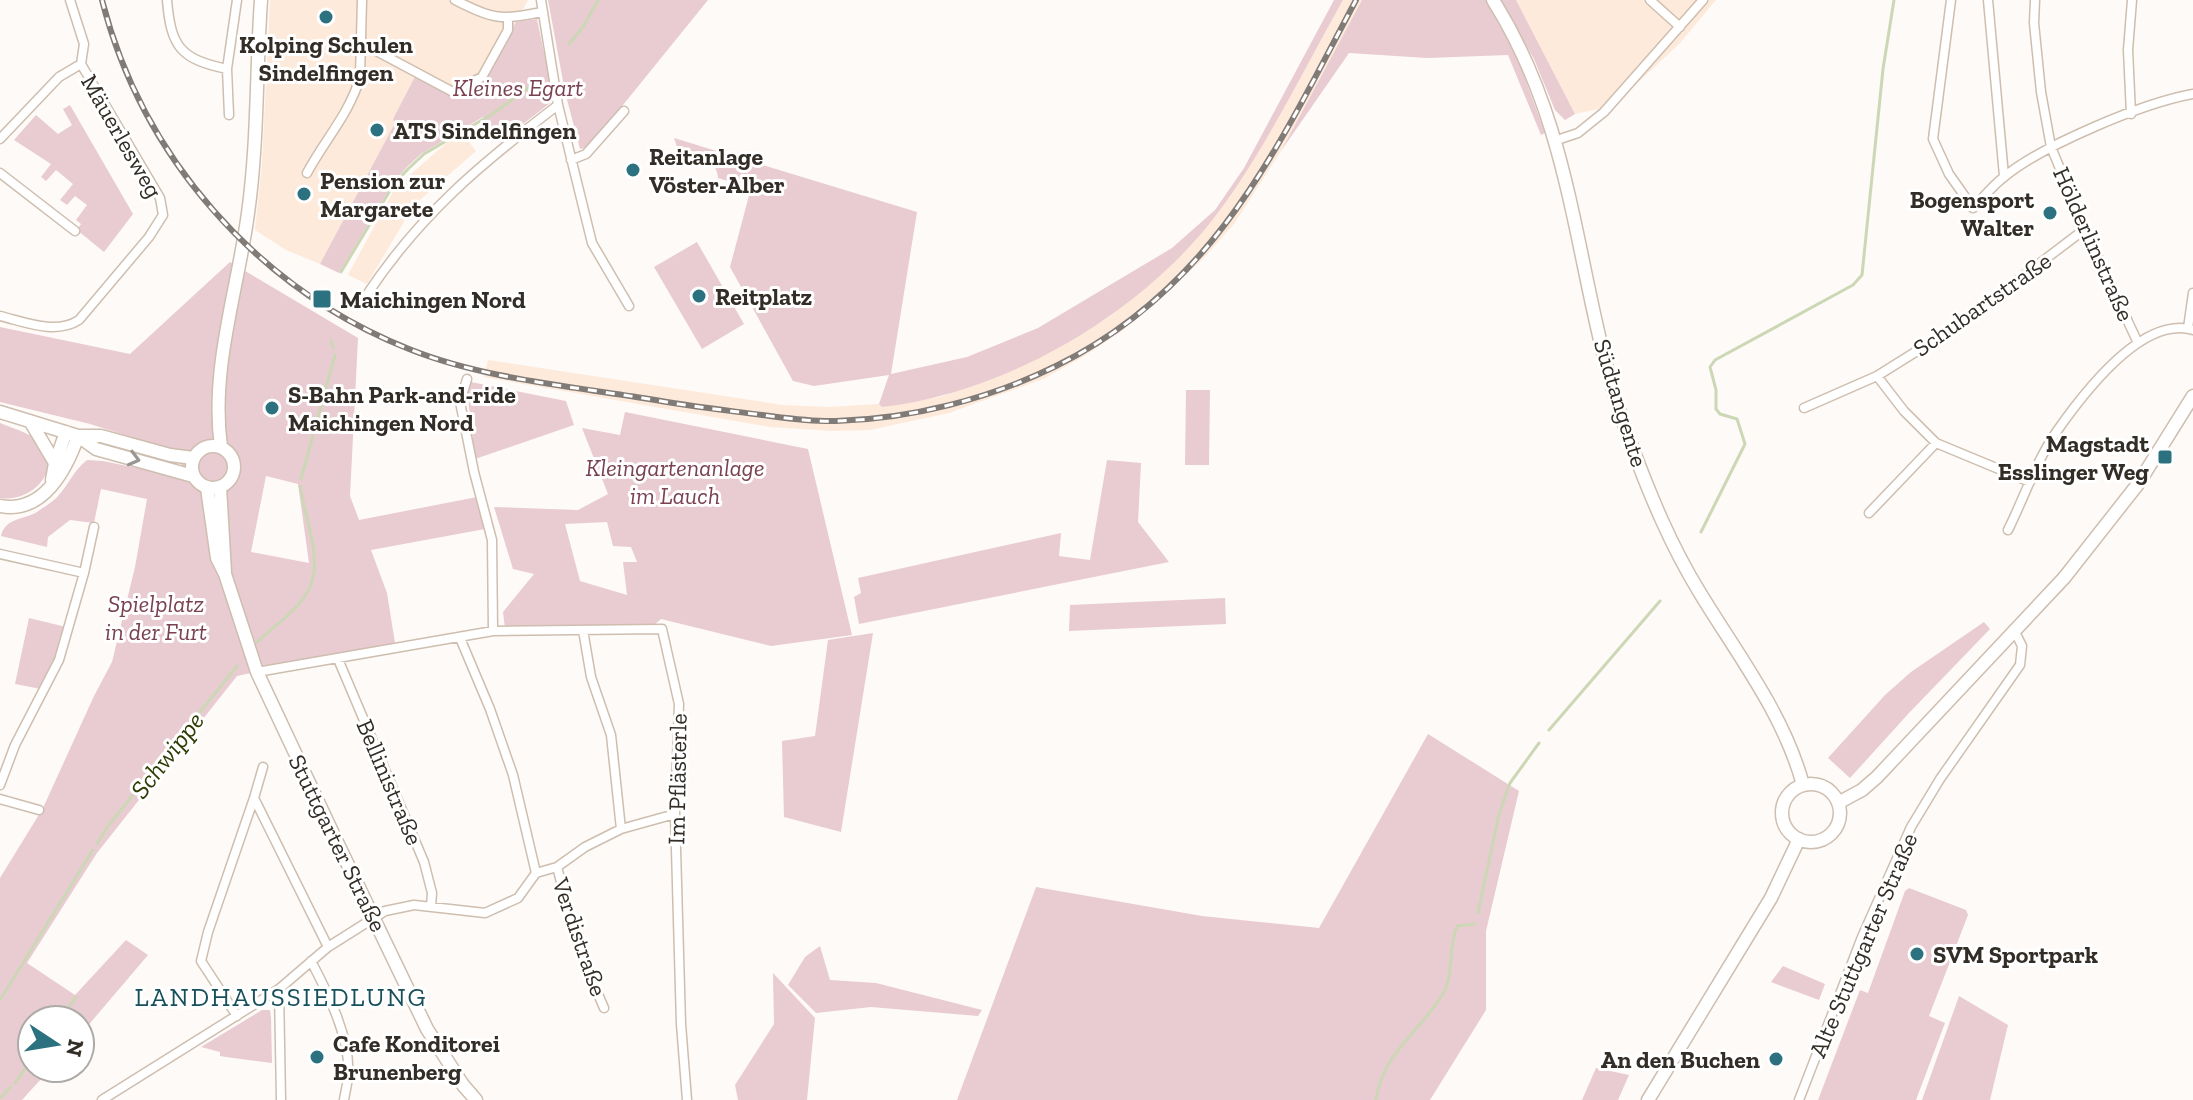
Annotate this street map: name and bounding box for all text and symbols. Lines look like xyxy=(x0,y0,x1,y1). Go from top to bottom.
marker: Kolping Schulen Sindelfingen xyxy=(317,8,335,26)
place label: Kolping Schulen Sindelfingen xyxy=(239,30,413,87)
street label: Mäuerlesweg xyxy=(75,69,169,203)
park label: Kleines Egart xyxy=(453,73,583,102)
place label: ATS Sindelfingen xyxy=(393,116,576,145)
marker: ATS Sindelfingen xyxy=(368,121,386,139)
place label: Reitanlage Vöster-Alber xyxy=(649,142,785,199)
marker: Reitanlage Vöster-Alber xyxy=(624,161,642,179)
street label: Hölderlinstraße xyxy=(2047,162,2141,326)
place label: Pension zur Margarete xyxy=(320,166,446,223)
marker: Pension zur Margarete xyxy=(295,185,313,203)
place label: Bogensport Walter xyxy=(1910,185,2034,242)
marker: Bogensport Walter xyxy=(2041,204,2059,222)
street label: Schubartstraße xyxy=(1907,246,2057,362)
place label: Reitplatz xyxy=(715,282,812,311)
place label: Maichingen Nord xyxy=(340,285,526,314)
marker: Reitplatz xyxy=(690,287,708,305)
marker: Maichingen Nord xyxy=(311,288,333,310)
street label: Südtangente xyxy=(1588,336,1654,470)
place label: S-Bahn Park-and-ride Maichingen Nord xyxy=(288,380,516,437)
marker: S-Bahn Park-and-ride Maichingen Nord xyxy=(263,399,281,417)
place label: Magstadt Esslinger Weg xyxy=(1998,429,2149,486)
marker: Magstadt Esslinger Weg xyxy=(2156,448,2174,466)
one-way arrow xyxy=(126,449,140,466)
park label: Kleingartenanlage im Lauch xyxy=(585,453,765,510)
park label: Spielplatz in der Furt xyxy=(105,589,207,646)
water label: Schwippe xyxy=(123,705,211,805)
street label: Im Pflästerle xyxy=(661,713,693,845)
street label: Bellinistraße xyxy=(351,715,429,849)
street label: Stuttgarter Straße xyxy=(283,750,393,936)
street label: Alte Stuttgarter Straße xyxy=(1803,828,1923,1062)
street label: Verdistraße xyxy=(546,873,614,1000)
place label: SVM Sportpark xyxy=(1933,940,2098,969)
marker: SVM Sportpark xyxy=(1908,945,1926,963)
district label: LANDHAUSSIEDLUNG xyxy=(135,981,427,1013)
north arrow xyxy=(16,1004,96,1084)
place label: Cafe Konditorei Brunenberg xyxy=(333,1029,500,1086)
text: N xyxy=(60,1037,90,1059)
place label: An den Buchen xyxy=(1601,1045,1760,1074)
marker: Cafe Konditorei Brunenberg xyxy=(308,1048,326,1066)
marker: An den Buchen xyxy=(1767,1050,1785,1068)

